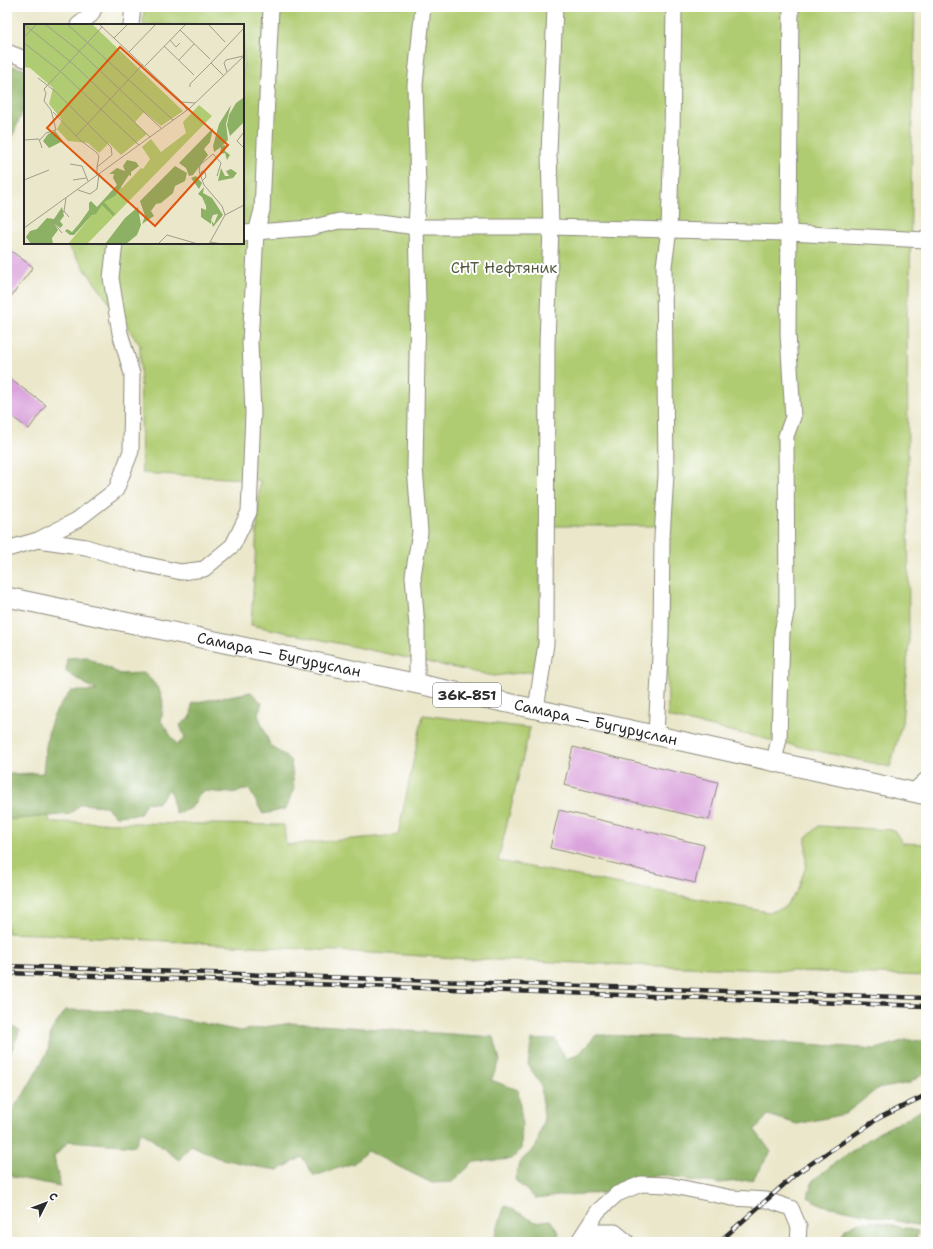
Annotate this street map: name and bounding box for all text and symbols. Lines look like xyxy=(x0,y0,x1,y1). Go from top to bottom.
inset map xyxy=(24,24,244,244)
park label: СНТ Нефтяник xyxy=(451,258,557,278)
street label: Самара — Бугуруслан xyxy=(195,628,363,682)
road number: 36К-851 xyxy=(433,683,501,707)
street label: Самара — Бугуруслан xyxy=(512,695,679,750)
north arrow xyxy=(26,1183,66,1223)
text: С xyxy=(45,1189,61,1204)

